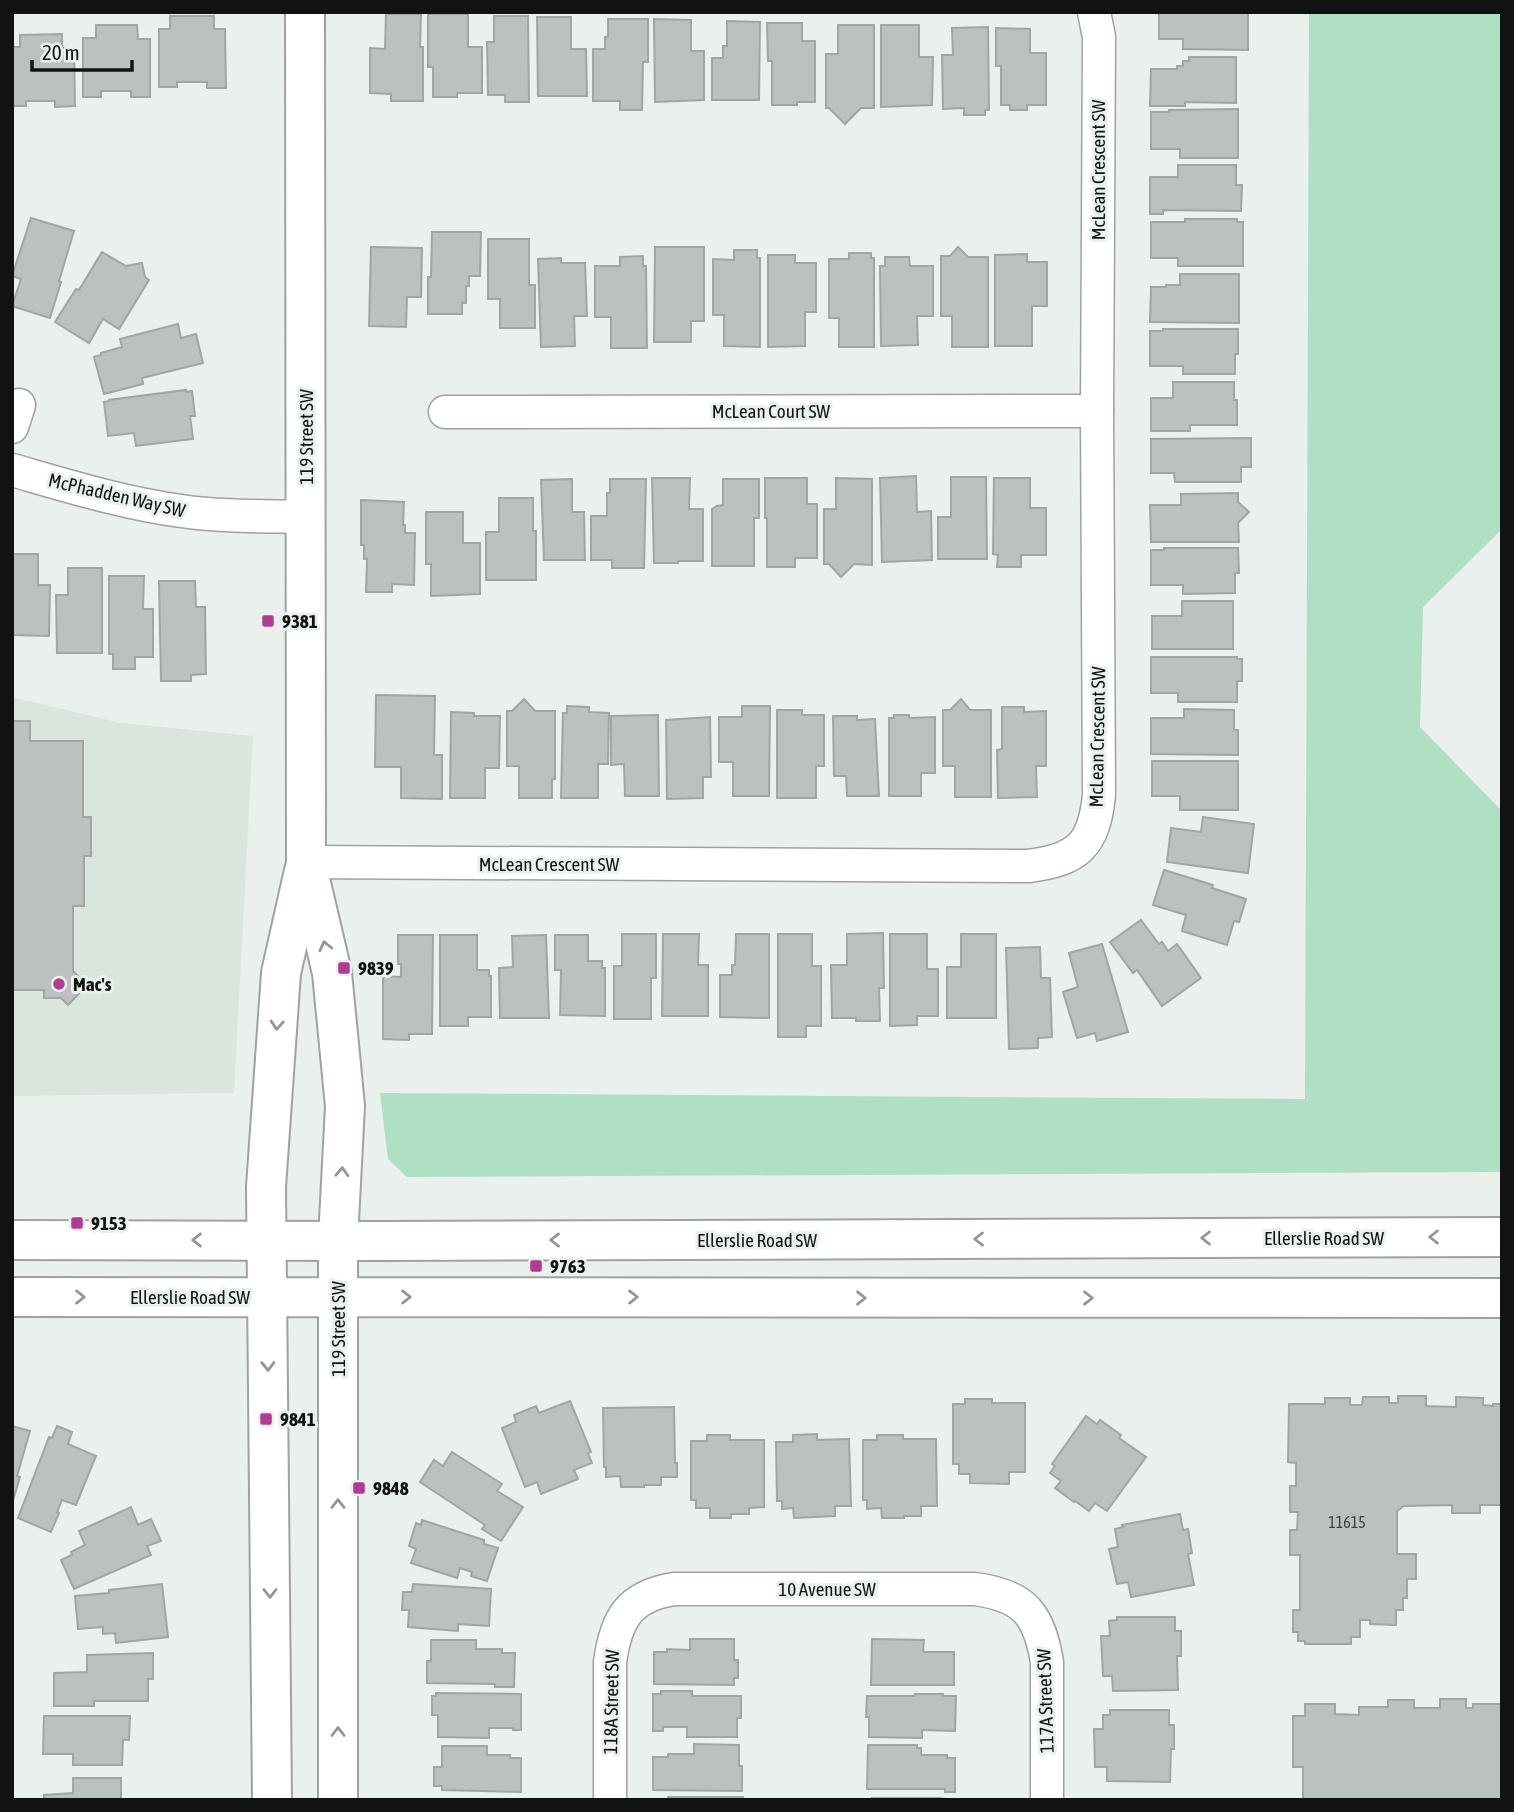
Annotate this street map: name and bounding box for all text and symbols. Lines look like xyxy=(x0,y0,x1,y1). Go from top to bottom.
scale bar xyxy=(32,28,131,72)
text: 20 m xyxy=(42,40,80,64)
street label: McLean Crescent SW xyxy=(1087,99,1109,240)
street label: 119 Street SW xyxy=(295,389,317,485)
street label: McLean Court SW xyxy=(712,400,830,422)
street label: McPhadden Way SW xyxy=(46,469,188,521)
place label: 9381 xyxy=(282,610,318,632)
marker: 9381 xyxy=(260,613,276,629)
street label: McLean Crescent SW xyxy=(1085,666,1109,807)
street label: McLean Crescent SW xyxy=(479,853,620,875)
one-way arrow xyxy=(319,940,334,952)
place label: 9839 xyxy=(358,957,394,979)
marker: 9839 xyxy=(336,960,352,976)
place label: Mac's xyxy=(73,973,112,995)
marker: Mac's xyxy=(51,976,67,992)
one-way arrow xyxy=(270,1020,285,1031)
one-way arrow xyxy=(334,1166,349,1177)
place label: 9153 xyxy=(91,1212,127,1234)
marker: 9153 xyxy=(69,1215,85,1231)
street label: Ellerslie Road SW xyxy=(1264,1227,1384,1249)
street label: Ellerslie Road SW xyxy=(697,1229,817,1251)
one-way arrow xyxy=(1428,1229,1438,1245)
one-way arrow xyxy=(1200,1230,1211,1246)
one-way arrow xyxy=(973,1231,983,1247)
one-way arrow xyxy=(192,1232,202,1248)
one-way arrow xyxy=(549,1232,560,1248)
place label: 9763 xyxy=(550,1255,586,1277)
marker: 9763 xyxy=(528,1258,544,1274)
street label: 119 Street SW xyxy=(327,1281,349,1377)
street label: Ellerslie Road SW xyxy=(130,1286,250,1308)
one-way arrow xyxy=(76,1289,86,1305)
one-way arrow xyxy=(401,1289,412,1305)
one-way arrow xyxy=(629,1289,639,1305)
one-way arrow xyxy=(856,1290,867,1306)
one-way arrow xyxy=(1084,1290,1094,1306)
one-way arrow xyxy=(260,1361,276,1372)
place label: 9841 xyxy=(280,1408,316,1430)
marker: 9841 xyxy=(258,1411,274,1427)
place label: 9848 xyxy=(373,1477,409,1499)
marker: 9848 xyxy=(351,1480,367,1496)
one-way arrow xyxy=(330,1498,346,1509)
house number: 11615 xyxy=(1328,1513,1366,1531)
street label: 10 Avenue SW xyxy=(778,1578,876,1600)
one-way arrow xyxy=(262,1589,278,1599)
street label: 117A Street SW xyxy=(1032,1648,1058,1754)
street label: 118A Street SW xyxy=(599,1649,623,1755)
one-way arrow xyxy=(330,1726,346,1736)

